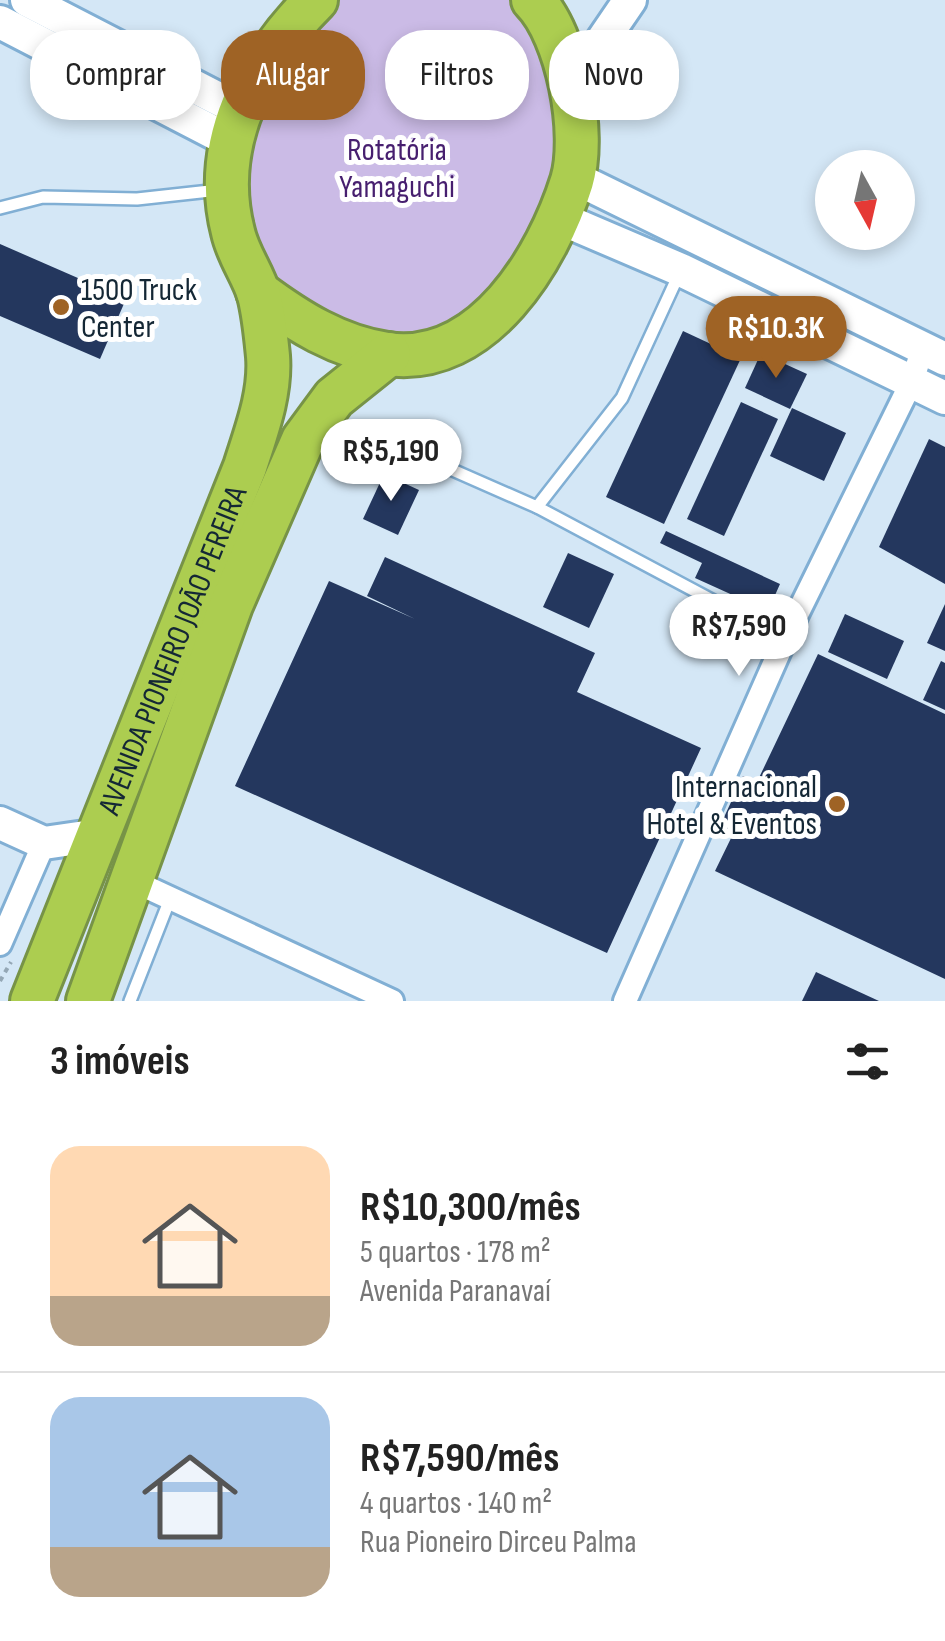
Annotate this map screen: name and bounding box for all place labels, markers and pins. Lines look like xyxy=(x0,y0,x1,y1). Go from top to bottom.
place label: 1500 Truck Center xyxy=(81,271,197,347)
marker: 1500 Truck Center xyxy=(50,296,72,318)
pin: R$10.3K xyxy=(684,296,868,381)
pin: R$5,190 xyxy=(299,419,483,504)
pin: R$7,590 xyxy=(647,594,831,679)
place label: Internacional Hotel & Eventos xyxy=(646,768,817,844)
marker: Internacional Hotel & Eventos xyxy=(826,793,848,815)

